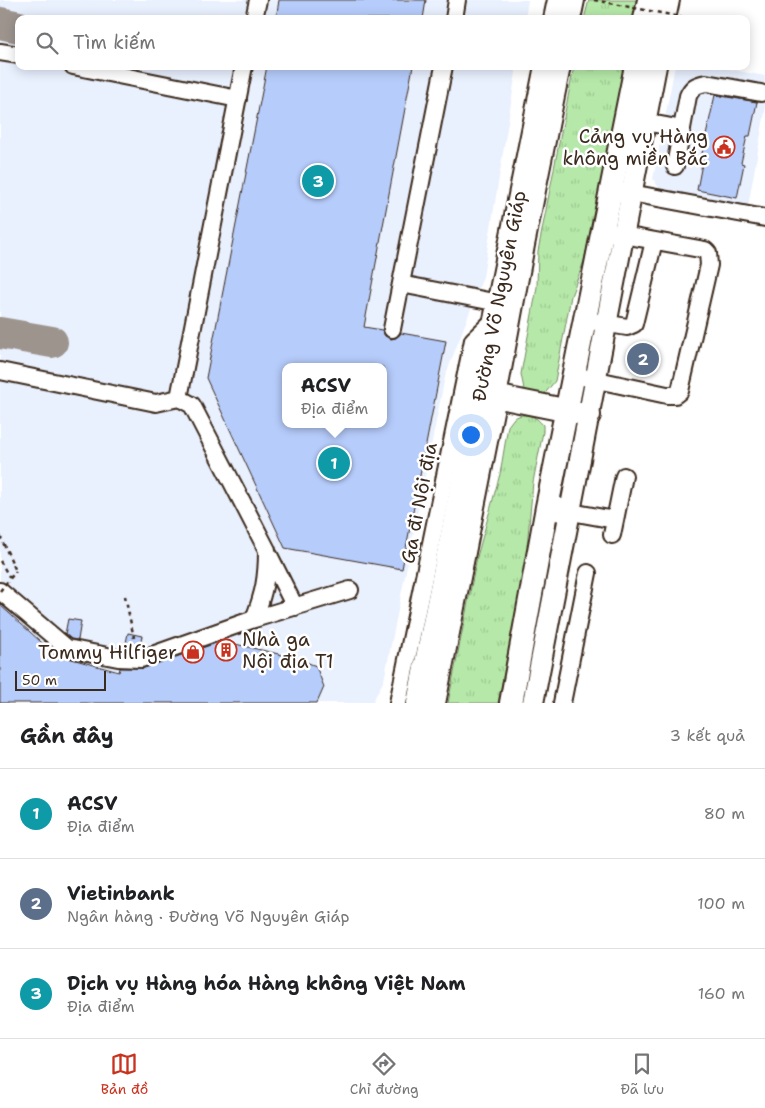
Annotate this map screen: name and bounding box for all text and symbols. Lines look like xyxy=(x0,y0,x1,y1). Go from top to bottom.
search box xyxy=(15,15,750,70)
icon: search xyxy=(33,29,61,57)
text: Tìm kiếm xyxy=(73,30,156,55)
place label: Cảng vụ Hàng không miền Bắc xyxy=(562,124,708,171)
public building icon: Cảng vụ Hàng không miền Bắc xyxy=(712,135,736,159)
pin: 3 xyxy=(302,162,334,200)
street label: Đường Võ Nguyên Giáp xyxy=(466,188,532,404)
pin: 2 xyxy=(627,340,659,378)
popup xyxy=(282,363,387,428)
text: ACSV xyxy=(301,373,351,398)
text: Địa điểm xyxy=(301,398,368,419)
your location xyxy=(458,422,484,448)
street label: Ga đi Nội địa xyxy=(395,440,443,566)
pin: 1 xyxy=(318,444,350,482)
place label: Nhà ga Nội địa T1 xyxy=(242,627,334,674)
building icon: Nhà ga Nội địa T1 xyxy=(214,638,238,662)
place label: Tommy Hilfiger xyxy=(38,640,177,665)
shop icon: Tommy Hilfiger xyxy=(181,640,205,664)
scale bar xyxy=(15,668,106,691)
text: 50 m xyxy=(22,671,57,689)
text: Gần đây xyxy=(20,722,114,750)
text: 3 kết quả xyxy=(670,725,745,746)
text: ACSV xyxy=(67,791,117,816)
text: 1 xyxy=(32,803,40,824)
text: 80 m xyxy=(704,803,745,824)
text: Địa điểm xyxy=(67,816,135,837)
text: Vietinbank xyxy=(67,881,175,906)
text: 2 xyxy=(30,893,42,914)
text: 100 m xyxy=(697,893,745,914)
text: Ngân hàng · Đường Võ Nguyên Giáp xyxy=(67,906,349,927)
text: Dịch vụ Hàng hóa Hàng không Việt Nam xyxy=(67,971,466,996)
text: 3 xyxy=(30,983,42,1004)
text: 160 m xyxy=(698,983,745,1004)
text: Địa điểm xyxy=(67,996,135,1017)
tab: Bản đồ xyxy=(101,1050,148,1098)
tab: Chỉ đường xyxy=(350,1050,419,1098)
tab: Đã lưu xyxy=(620,1050,664,1098)

